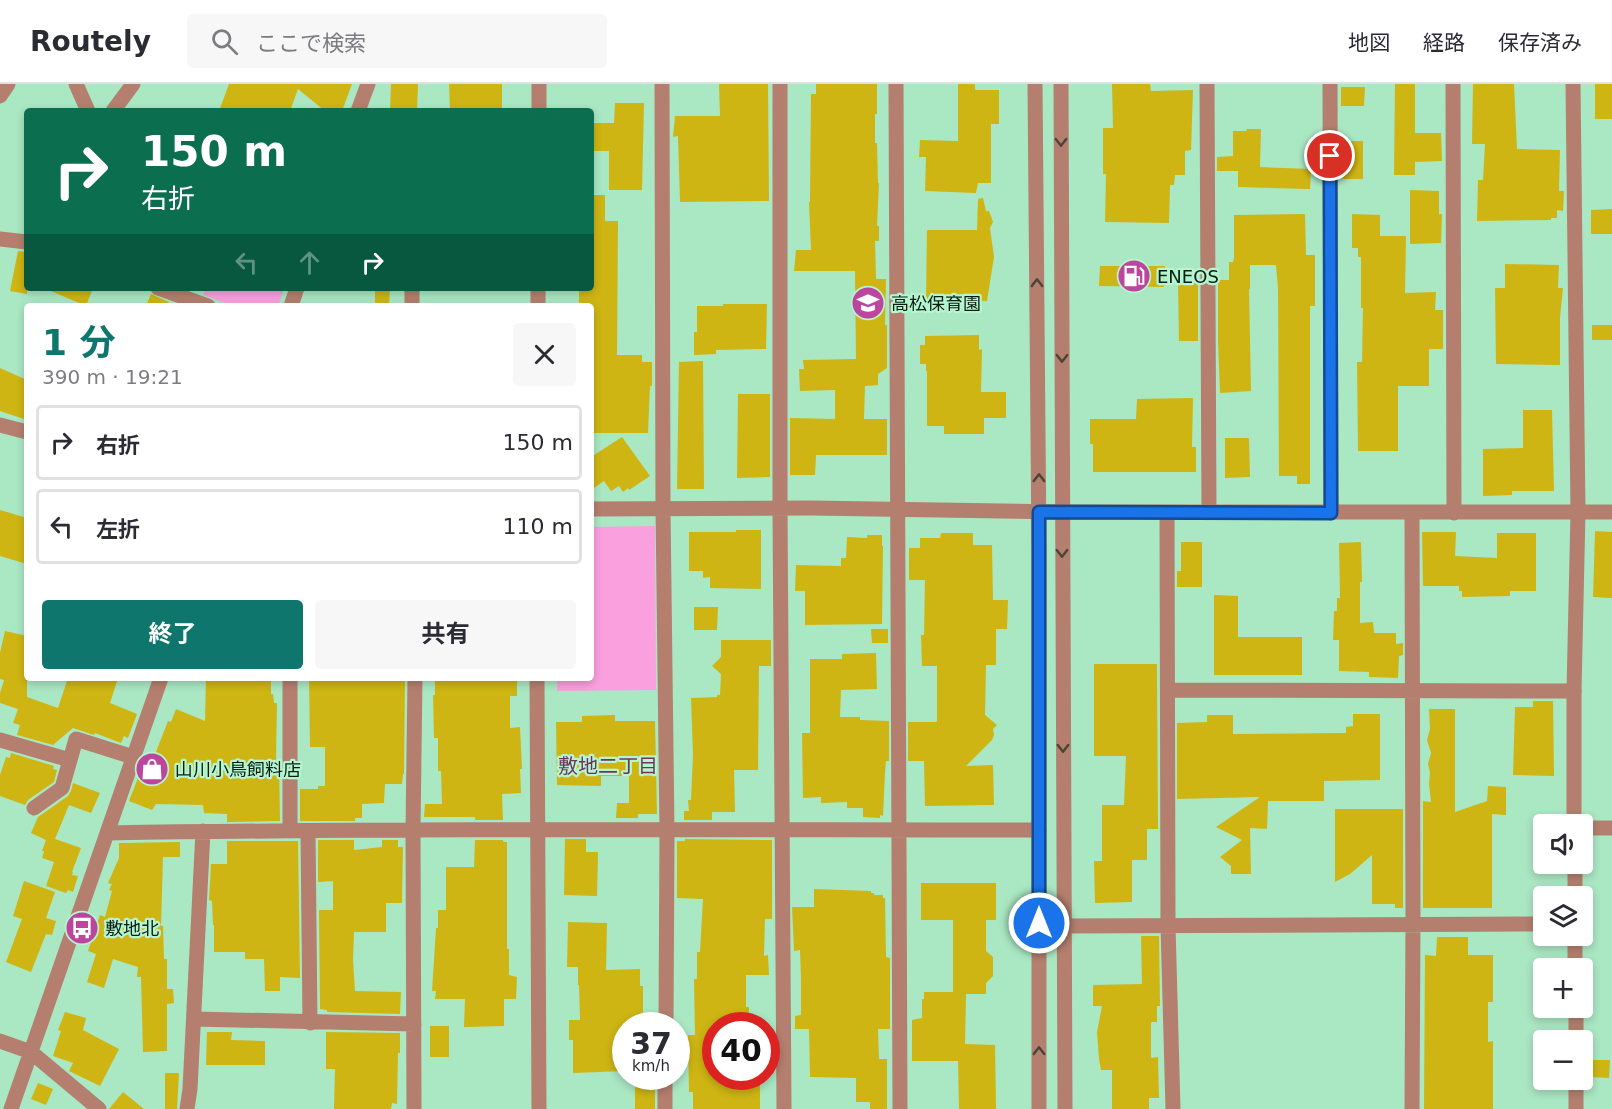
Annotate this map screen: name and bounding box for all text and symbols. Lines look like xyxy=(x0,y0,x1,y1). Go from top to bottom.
search box xyxy=(187,14,607,68)
text: Routely xyxy=(30,25,151,58)
icon: search xyxy=(208,25,241,58)
text: ここで検索 xyxy=(256,31,366,56)
text: 地図 xyxy=(1348,31,1390,55)
text: 経路 xyxy=(1423,31,1465,55)
text: 保存済み xyxy=(1498,31,1582,55)
text: 150 m xyxy=(141,127,287,176)
pin xyxy=(1304,130,1355,181)
icon: right xyxy=(42,132,120,210)
one-way arrow xyxy=(1055,138,1067,147)
icon: arrive xyxy=(1313,139,1346,172)
text: 右折 xyxy=(141,183,195,214)
icon: left xyxy=(230,246,263,279)
icon: ahead xyxy=(293,246,326,279)
icon: right xyxy=(356,246,389,279)
fuel station icon: ENEOS xyxy=(1116,258,1152,294)
place label: ENEOS xyxy=(1157,266,1219,287)
one-way arrow xyxy=(1031,278,1043,287)
school or university icon: 高松保育園 xyxy=(850,285,886,321)
place label: 高松保育園 xyxy=(891,293,981,314)
text: 1 分 xyxy=(42,322,116,363)
button: close xyxy=(513,323,576,386)
one-way arrow xyxy=(1056,354,1068,363)
text: 390 m · 19:21 xyxy=(42,365,183,389)
icon: right xyxy=(45,426,78,459)
text: 150 m xyxy=(503,430,573,455)
text: 右折 xyxy=(96,433,140,458)
one-way arrow xyxy=(1033,473,1045,482)
icon: left xyxy=(45,510,78,543)
text: 110 m xyxy=(503,514,573,539)
text: 左折 xyxy=(96,517,140,542)
one-way arrow xyxy=(1056,549,1068,558)
button: 終了 xyxy=(42,600,303,669)
button: 共有 xyxy=(315,600,576,669)
one-way arrow xyxy=(1057,744,1069,753)
shop icon: 山川小鳥飼料店 xyxy=(134,751,170,787)
district label: 敷地二丁目 xyxy=(558,754,658,778)
place label: 山川小鳥飼料店 xyxy=(175,759,301,780)
map controls xyxy=(1533,814,1593,1090)
button: sound xyxy=(1533,814,1593,874)
button: layers xyxy=(1533,886,1593,946)
position arrow xyxy=(1007,891,1071,955)
bus stop icon: 敷地北 xyxy=(64,910,100,946)
place label: 敷地北 xyxy=(105,918,159,939)
button: + xyxy=(1533,958,1593,1018)
speed limit sign: 40 xyxy=(702,1012,780,1090)
text: 37 xyxy=(630,1026,672,1061)
button: − xyxy=(1533,1030,1593,1090)
one-way arrow xyxy=(1033,1046,1045,1055)
text: km/h xyxy=(632,1057,670,1075)

